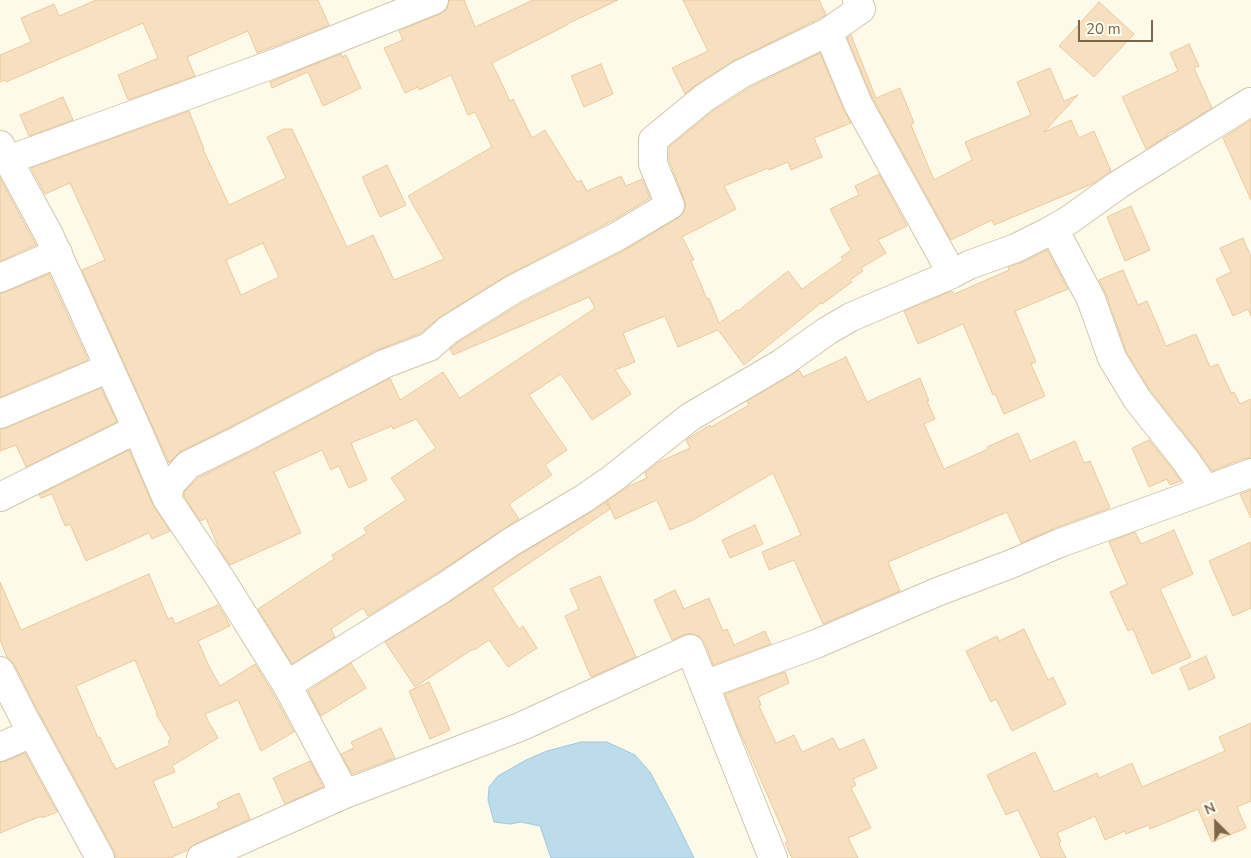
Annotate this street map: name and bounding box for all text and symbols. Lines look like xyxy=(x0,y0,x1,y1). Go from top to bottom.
scale bar xyxy=(1081,10,1156,42)
text: 20 m xyxy=(1086,19,1121,39)
north arrow xyxy=(1191,798,1241,848)
text: N xyxy=(1201,798,1218,820)

